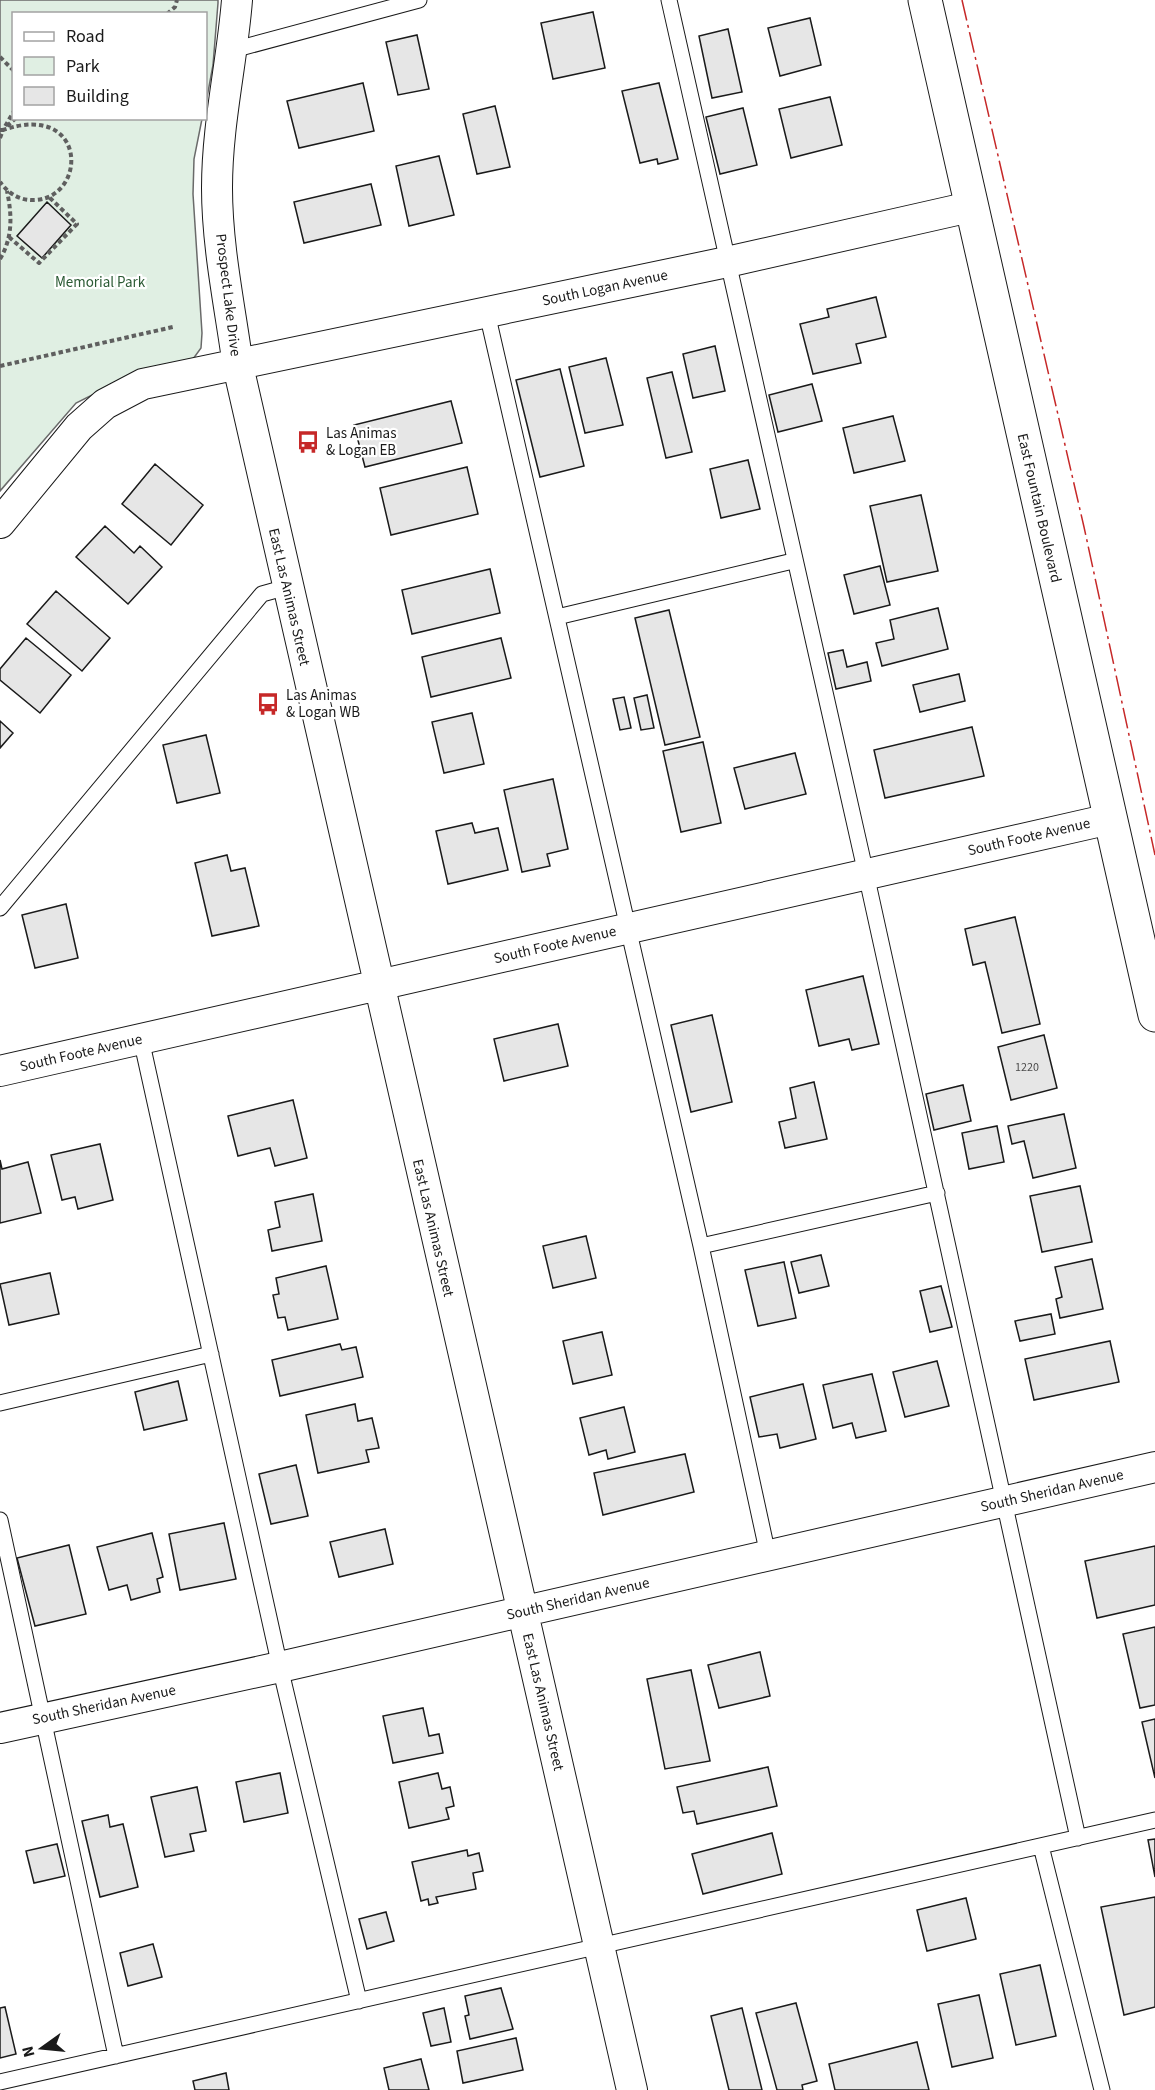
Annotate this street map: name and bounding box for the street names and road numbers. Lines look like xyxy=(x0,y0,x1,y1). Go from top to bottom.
street label: Prospect Lake Drive xyxy=(210,232,246,358)
street label: South Logan Avenue xyxy=(540,264,670,312)
street label: East Fountain Boulevard xyxy=(1012,431,1066,585)
street label: East Las Animas Street xyxy=(263,526,315,668)
street label: South Foote Avenue xyxy=(966,813,1092,861)
street label: South Foote Avenue xyxy=(492,921,618,969)
street label: South Foote Avenue xyxy=(18,1029,144,1077)
street label: East Las Animas Street xyxy=(407,1157,459,1299)
street label: South Sheridan Avenue xyxy=(978,1464,1126,1518)
street label: South Sheridan Avenue xyxy=(504,1572,652,1626)
street label: East Las Animas Street xyxy=(517,1631,569,1773)
street label: South Sheridan Avenue xyxy=(30,1680,178,1730)

